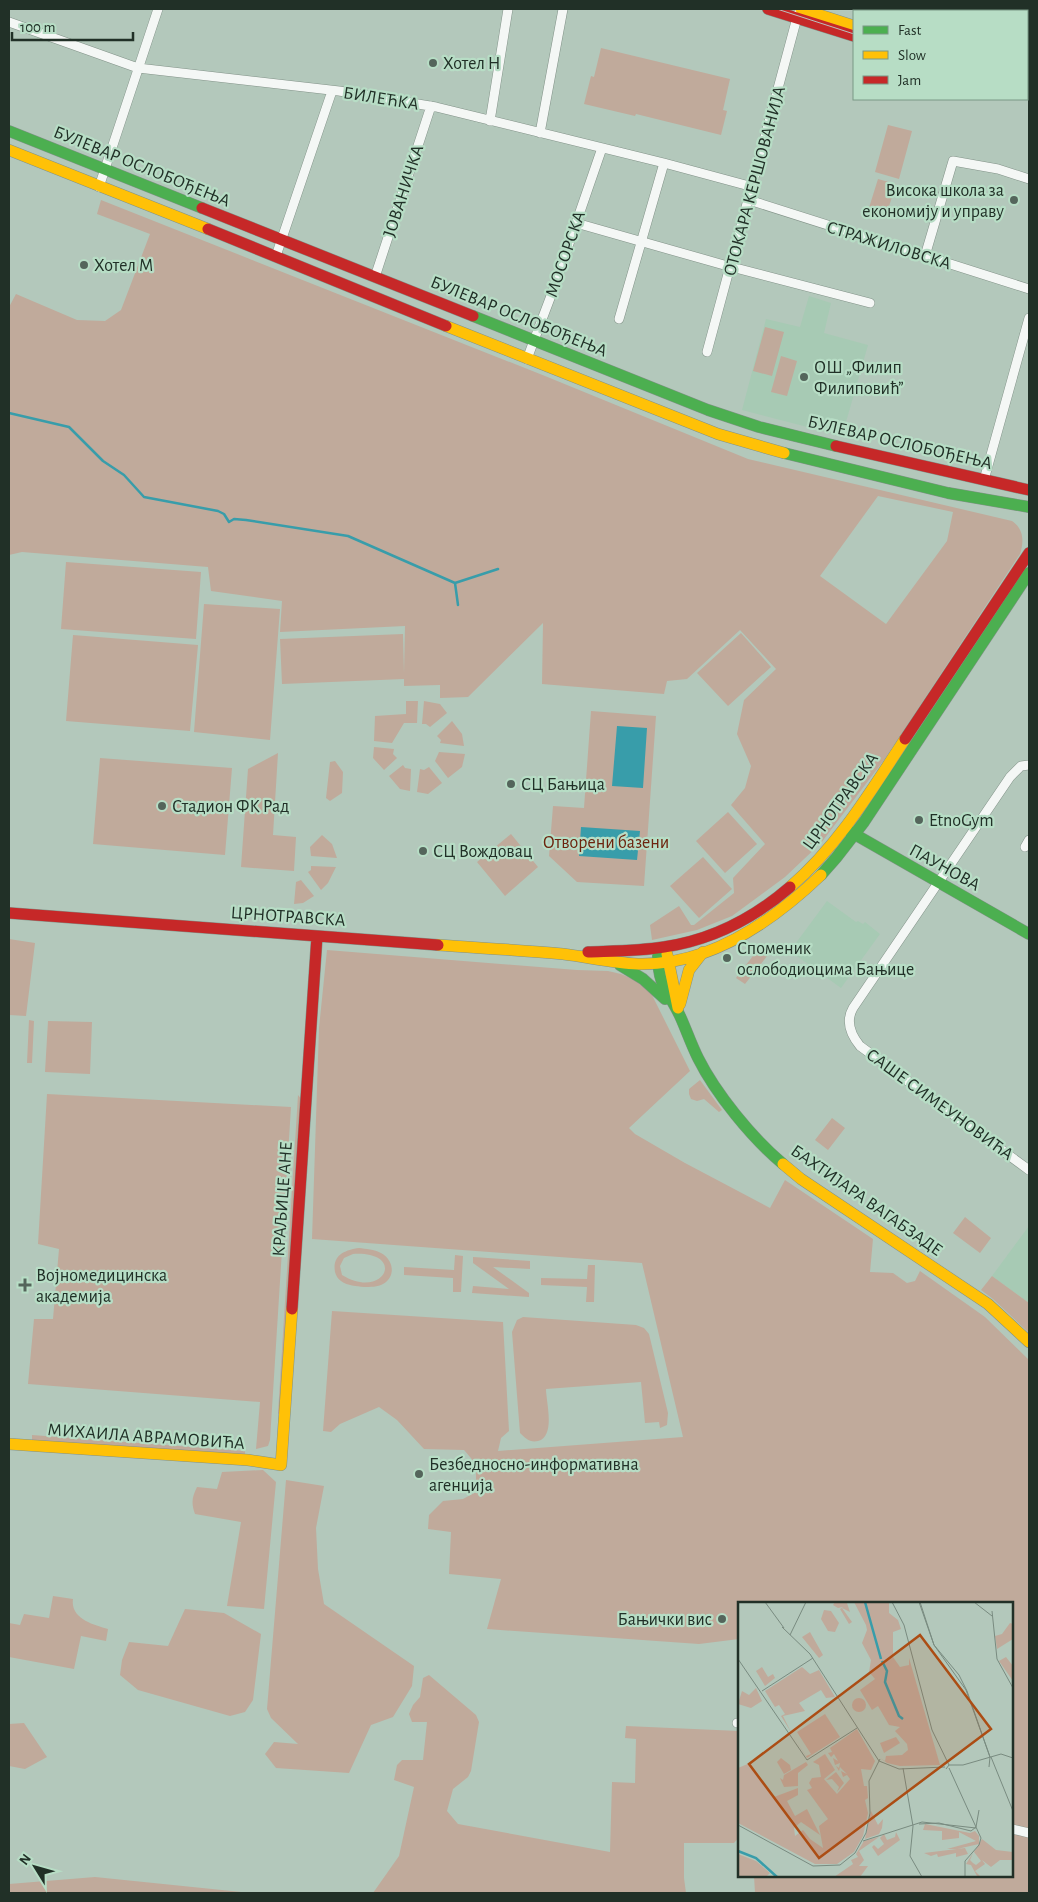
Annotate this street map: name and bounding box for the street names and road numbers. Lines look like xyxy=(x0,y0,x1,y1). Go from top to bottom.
street label: БИЛЕЋКА xyxy=(342,84,420,114)
street label: ОТОКАРА КЕРШОВАНИЈА xyxy=(721,84,789,278)
street label: БУЛЕВАР ОСЛОБОЂЕЊА xyxy=(51,123,233,211)
street label: ЈОВАНИЧКА xyxy=(381,142,427,240)
street label: МОСОРСКА xyxy=(543,209,589,300)
street label: СТРАЖИЛОВСКА xyxy=(824,218,953,274)
street label: БУЛЕВАР ОСЛОБОЂЕЊА xyxy=(428,273,610,361)
street label: БУЛЕВАР ОСЛОБОЂЕЊА xyxy=(806,413,994,473)
street label: ЦРНОТРАВСКА xyxy=(800,749,882,853)
street label: ПАУНОВА xyxy=(906,841,983,895)
street label: ЦРНОТРАВСКА xyxy=(230,904,346,930)
street label: САШЕ СИМЕУНОВИЋА xyxy=(863,1046,1017,1164)
street label: КРАЉИЦЕ АНЕ xyxy=(270,1141,296,1257)
street label: БАХТИЈАРА ВАГАБЗАДЕ xyxy=(787,1142,946,1260)
street label: МИХАИЛА АВРАМОВИЋА xyxy=(47,1421,246,1453)

